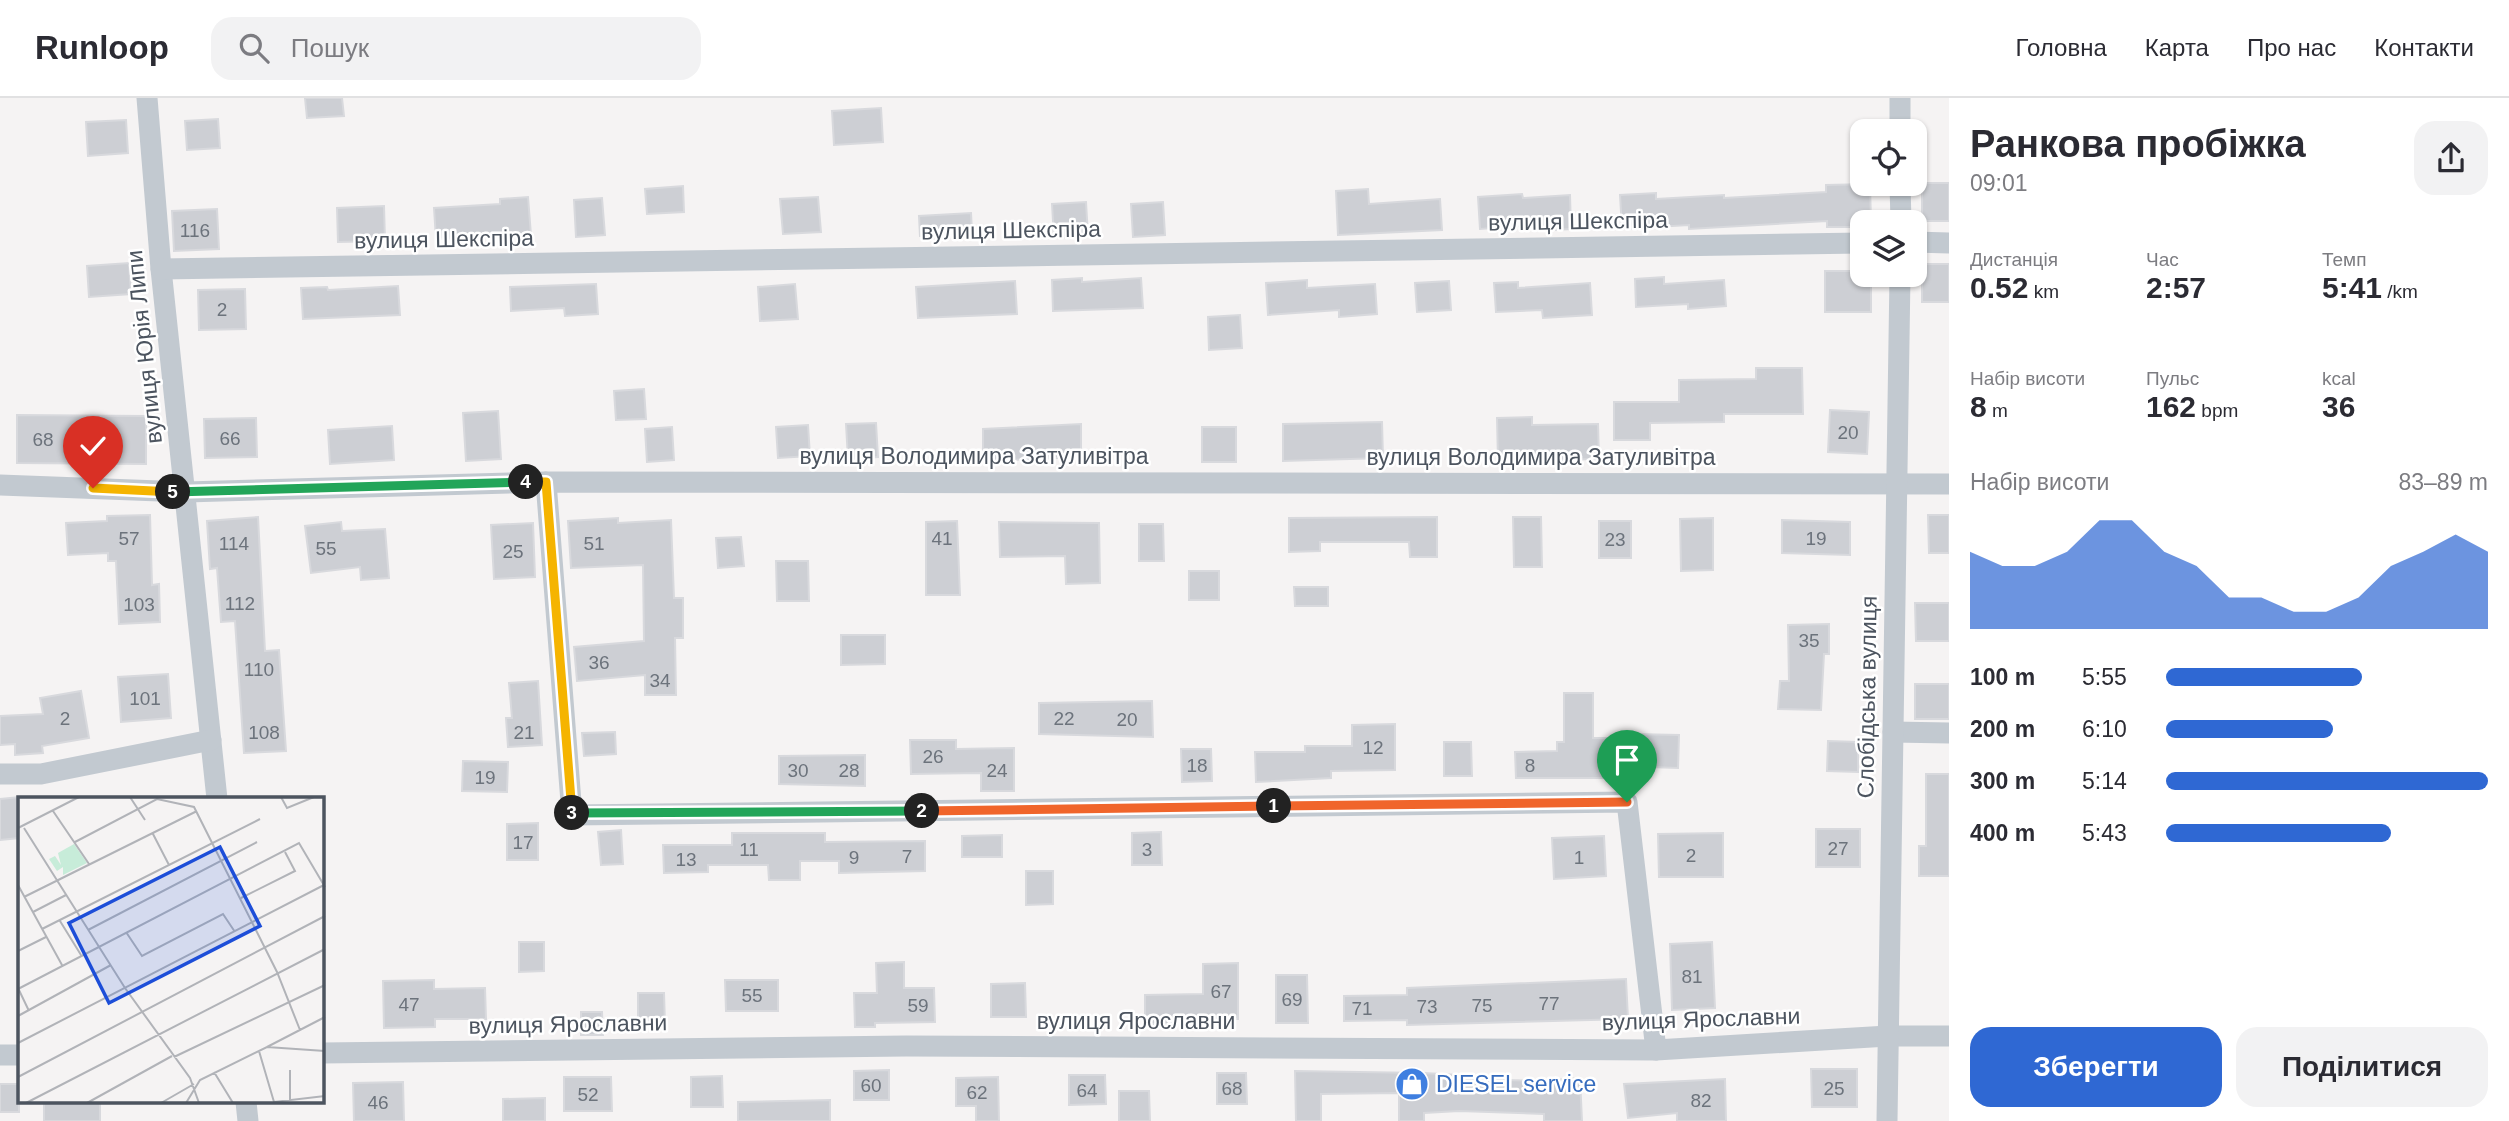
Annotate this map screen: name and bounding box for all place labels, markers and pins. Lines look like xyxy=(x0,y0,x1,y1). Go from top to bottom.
pin xyxy=(63,416,123,488)
pin: 4 xyxy=(508,464,544,500)
pin: 5 xyxy=(156,474,190,510)
pin xyxy=(1597,730,1657,802)
pin: 1 xyxy=(1256,788,1292,824)
pin: 2 xyxy=(904,794,940,828)
pin: 3 xyxy=(554,796,590,830)
shop icon: DIESEL service xyxy=(1393,1065,1431,1103)
place label: DIESEL service xyxy=(1436,1071,1596,1097)

